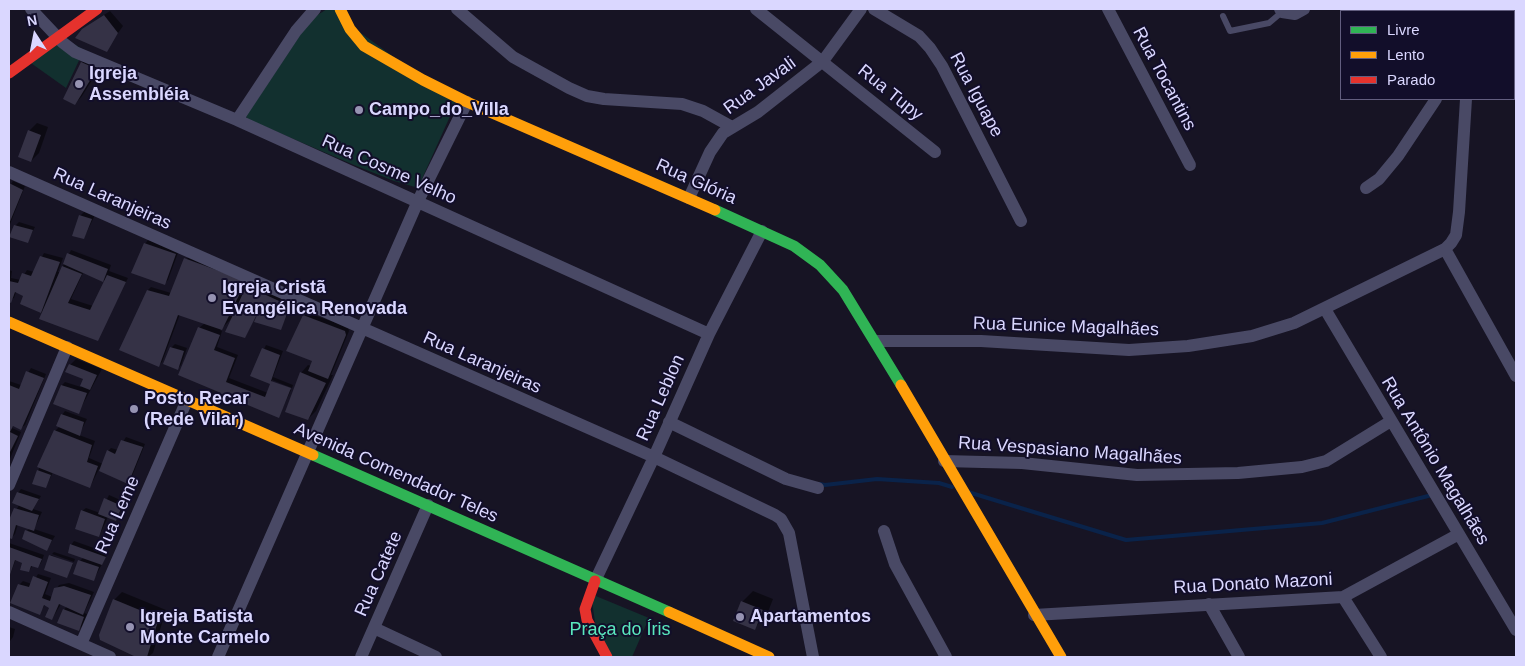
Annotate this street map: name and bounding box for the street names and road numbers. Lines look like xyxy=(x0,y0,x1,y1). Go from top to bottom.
street label: Rua Tocantins xyxy=(1128,24,1200,134)
street label: Rua Iguape xyxy=(945,49,1007,141)
street label: Rua Javali xyxy=(720,53,800,119)
street label: Rua Tupy xyxy=(853,60,927,126)
street label: Rua Cosme Velho xyxy=(318,131,460,209)
street label: Rua Glória xyxy=(652,155,740,209)
street label: Rua Laranjeiras xyxy=(50,163,174,235)
street label: Rua Eunice Magalhães xyxy=(973,313,1159,341)
street label: Rua Laranjeiras xyxy=(420,327,544,399)
street label: Rua Leblon xyxy=(632,352,690,444)
street label: Rua Antônio Magalhães xyxy=(1376,373,1494,549)
street label: Avenida Comendador Teles xyxy=(291,418,501,528)
street label: Rua Vespasiano Magalhães xyxy=(957,432,1183,470)
street label: Rua Leme xyxy=(91,473,145,557)
street label: Rua Catete xyxy=(351,528,407,620)
street label: Rua Donato Mazoni xyxy=(1173,569,1333,599)

